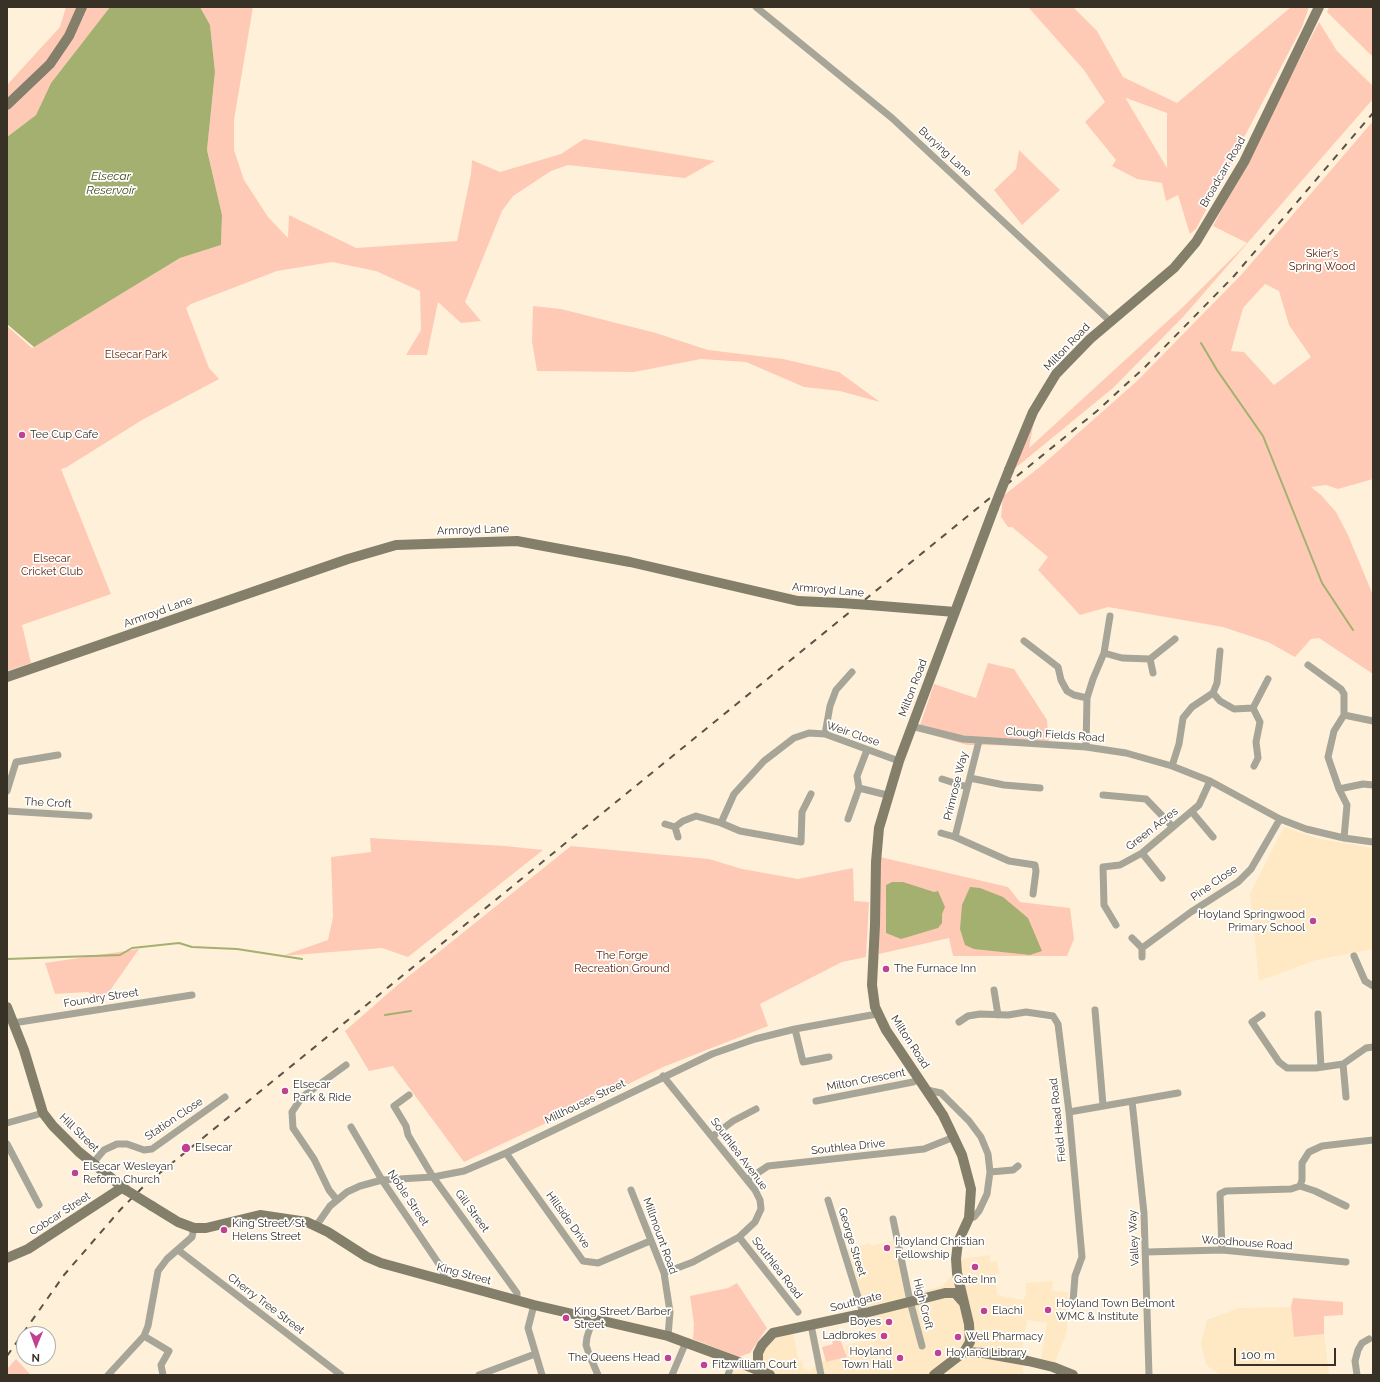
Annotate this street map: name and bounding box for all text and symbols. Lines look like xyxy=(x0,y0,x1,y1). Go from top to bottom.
street label: Burying Lane xyxy=(916,124,974,180)
street label: Broadcarr Road xyxy=(1197,134,1249,210)
water label: Elsecar Reservoir xyxy=(86,169,136,197)
park label: Skier's Spring Wood xyxy=(1289,247,1355,273)
street label: Milton Road xyxy=(1041,321,1093,373)
park label: Elsecar Park xyxy=(105,348,167,362)
place label: Tee Cup Cafe xyxy=(30,428,98,442)
marker: Tee Cup Cafe xyxy=(17,430,27,440)
street label: Armroyd Lane xyxy=(437,522,509,538)
park label: Elsecar Cricket Club xyxy=(21,552,83,578)
street label: Armroyd Lane xyxy=(792,580,864,600)
street label: Armroyd Lane xyxy=(122,593,194,631)
street label: Milton Road xyxy=(896,657,930,719)
street label: Weir Close xyxy=(825,719,881,749)
street label: Clough Fields Road xyxy=(1005,725,1105,745)
street label: Primrose Way xyxy=(941,750,971,822)
street label: The Croft xyxy=(24,795,72,811)
street label: Green Acres xyxy=(1123,805,1181,853)
street label: Pine Close xyxy=(1188,862,1240,904)
place label: Hoyland Springwood Primary School xyxy=(1198,908,1305,934)
marker: Hoyland Springwood Primary School xyxy=(1308,916,1318,926)
park label: The Forge Recreation Ground xyxy=(574,949,670,975)
place label: The Furnace Inn xyxy=(894,962,976,976)
marker: The Furnace Inn xyxy=(881,964,891,974)
street label: Foundry Street xyxy=(63,986,139,1010)
street label: Milton Road xyxy=(888,1013,932,1071)
street label: Milton Crescent xyxy=(826,1066,906,1094)
street label: Millhouses Street xyxy=(543,1077,627,1127)
street label: Field Head Road xyxy=(1047,1077,1069,1163)
place label: Elsecar Park & Ride xyxy=(293,1078,351,1104)
marker: Elsecar Park & Ride xyxy=(280,1086,290,1096)
street label: Station Close xyxy=(143,1095,205,1143)
street label: Hill Street xyxy=(57,1111,101,1155)
street label: Southlea Avenue xyxy=(708,1115,770,1193)
street label: Southlea Drive xyxy=(810,1137,886,1157)
place label: Elsecar xyxy=(195,1141,232,1155)
marker: Elsecar xyxy=(180,1142,192,1154)
place label: Elsecar Wesleyan Reform Church xyxy=(83,1160,173,1186)
marker: Elsecar Wesleyan Reform Church xyxy=(70,1168,80,1178)
street label: Noble Street xyxy=(384,1168,432,1228)
street label: Gill Street xyxy=(452,1187,492,1235)
street label: Cobcar Street xyxy=(27,1189,93,1239)
street label: Hillside Drive xyxy=(543,1189,593,1251)
street label: Millmount Road xyxy=(640,1196,680,1276)
street label: George Street xyxy=(835,1206,869,1278)
street label: Valley Way xyxy=(1126,1209,1142,1267)
place label: King Street/St Helens Street xyxy=(232,1217,305,1243)
marker: King Street/St Helens Street xyxy=(219,1225,229,1235)
street label: Woodhouse Road xyxy=(1201,1233,1293,1253)
street label: Southlea Road xyxy=(749,1235,805,1301)
place label: Hoyland Christian Fellowship xyxy=(895,1235,984,1261)
marker: Hoyland Christian Fellowship xyxy=(882,1243,892,1253)
street label: King Street xyxy=(435,1260,493,1288)
marker: Gate Inn xyxy=(970,1262,980,1272)
street label: Cherry Tree Street xyxy=(225,1271,307,1337)
place label: Gate Inn xyxy=(954,1273,996,1287)
street label: High Croft xyxy=(910,1277,936,1331)
street label: Southgate xyxy=(829,1289,883,1315)
place label: Hoyland Town Belmont WMC & Institute xyxy=(1056,1297,1175,1323)
place label: Elachi xyxy=(992,1304,1023,1318)
place label: King Street/Barber Street xyxy=(574,1305,671,1331)
marker: Hoyland Town Belmont WMC & Institute xyxy=(1043,1305,1053,1315)
marker: Elachi xyxy=(979,1306,989,1316)
marker: King Street/Barber Street xyxy=(561,1313,571,1323)
place label: Boyes xyxy=(850,1315,881,1329)
marker: Boyes xyxy=(884,1317,894,1327)
north arrow xyxy=(16,1326,56,1366)
place label: Ladbrokes xyxy=(822,1329,876,1343)
place label: Well Pharmacy xyxy=(966,1330,1043,1344)
marker: Ladbrokes xyxy=(879,1331,889,1341)
marker: Well Pharmacy xyxy=(953,1332,963,1342)
scale bar xyxy=(1236,1340,1338,1366)
place label: Hoyland Town Hall xyxy=(842,1345,892,1371)
place label: Hoyland Library xyxy=(946,1346,1027,1360)
marker: Hoyland Library xyxy=(933,1348,943,1358)
text: 100 m xyxy=(1241,1348,1275,1362)
text: N xyxy=(31,1351,40,1364)
place label: The Queens Head xyxy=(568,1351,660,1365)
marker: The Queens Head xyxy=(663,1353,673,1363)
marker: Hoyland Town Hall xyxy=(895,1353,905,1363)
place label: Fitzwilliam Court xyxy=(712,1358,797,1372)
marker: Fitzwilliam Court xyxy=(699,1360,709,1370)

